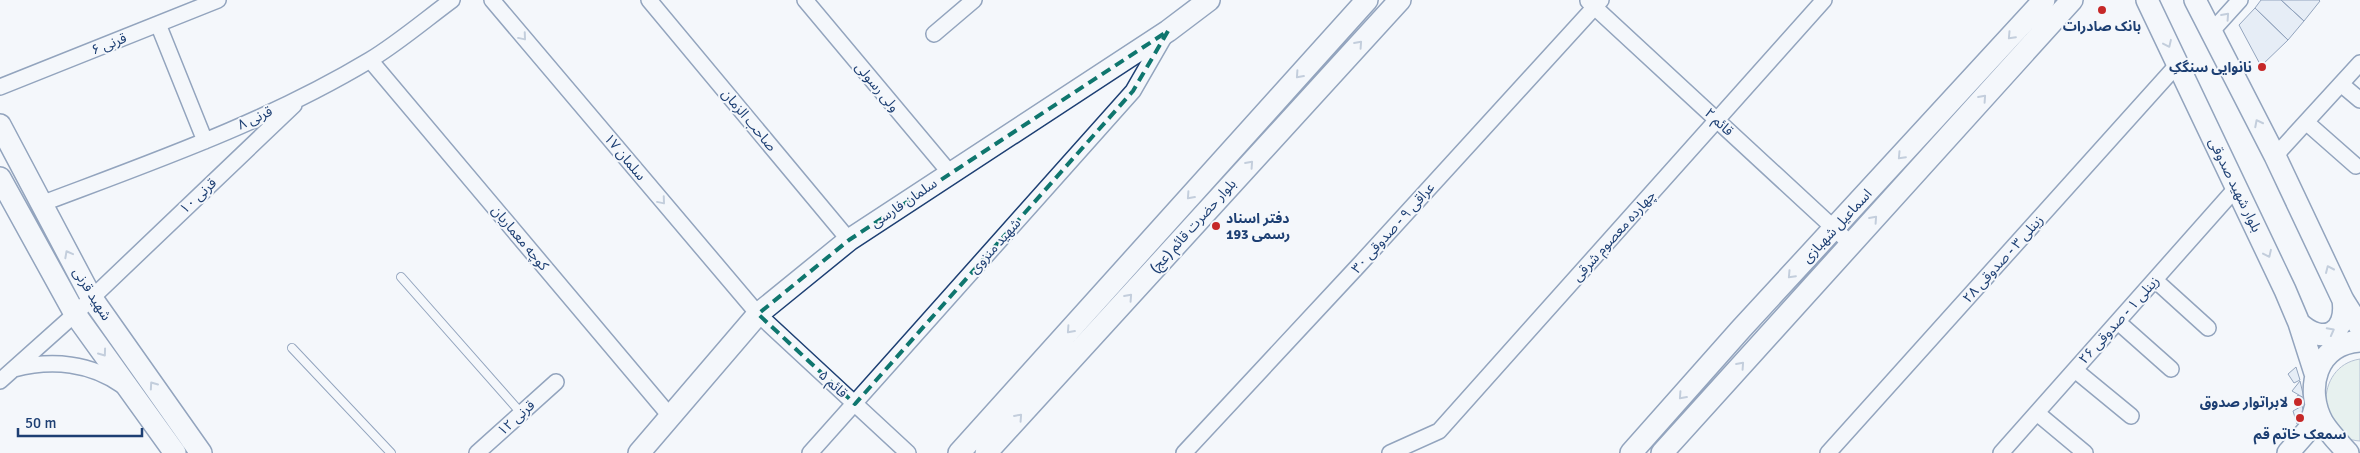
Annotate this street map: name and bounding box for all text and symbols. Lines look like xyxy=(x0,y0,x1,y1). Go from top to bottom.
marker: بانک صادرات xyxy=(2096,4,2108,16)
one-way arrow xyxy=(2220,13,2229,22)
place label: بانک صادرات xyxy=(2063,18,2141,35)
street label: قرنی ۶ xyxy=(89,29,129,59)
one-way arrow xyxy=(2008,30,2017,39)
one-way arrow xyxy=(518,31,526,40)
one-way arrow xyxy=(2161,39,2172,48)
one-way arrow xyxy=(1354,41,1363,50)
street label: ولی رسولی xyxy=(851,59,903,115)
place label: نانوایی سنگکِ xyxy=(2169,59,2252,76)
marker: نانوایی سنگکِ xyxy=(2256,61,2268,73)
one-way arrow xyxy=(1296,70,1305,79)
street label: صاحب الزمان xyxy=(718,85,780,155)
one-way arrow xyxy=(1977,95,1986,104)
street label: قرنی ۸ xyxy=(235,103,275,133)
street label: قائم ۲ xyxy=(1700,105,1737,141)
one-way arrow xyxy=(2254,119,2264,128)
street label: سلمان ۱۷ xyxy=(600,130,650,184)
street label: بلوار شهید صدوقی xyxy=(2205,135,2265,235)
one-way arrow xyxy=(1898,150,1907,159)
one-way arrow xyxy=(1244,161,1253,170)
street label: قرنی ۱۰ xyxy=(176,175,220,217)
street label: سلمان فارسی xyxy=(868,175,940,231)
street label: بلوار حضرت قائم (عج) xyxy=(1146,175,1241,278)
street label: عراقی ۹ - صدوقی ۳۰ xyxy=(1348,179,1438,277)
street label: اسماعیل شهبازی xyxy=(1798,186,1876,266)
street label: چهارده معصوم شرقی xyxy=(1569,187,1661,286)
one-way arrow xyxy=(1187,190,1196,199)
one-way arrow xyxy=(657,195,665,204)
street label: کوچه معماریان xyxy=(487,202,552,275)
place label: دفتر اسناد رسمی 193 xyxy=(1226,210,1290,243)
street label: زینلی ۳ - صدوقی ۲۸ xyxy=(1959,212,2047,306)
street label: شهید منزوی xyxy=(966,215,1024,277)
one-way arrow xyxy=(1868,215,1877,224)
marker: دفتر اسناد رسمی 193 xyxy=(1210,220,1222,232)
one-way arrow xyxy=(2262,249,2272,258)
one-way arrow xyxy=(64,250,74,259)
street label: شهید قرنی xyxy=(69,264,115,324)
one-way arrow xyxy=(2324,265,2335,274)
one-way arrow xyxy=(1788,269,1797,278)
street label: زینلی ۱ - صدوقی ۲۶ xyxy=(2075,273,2163,367)
one-way arrow xyxy=(1123,294,1132,303)
one-way arrow xyxy=(1067,324,1076,333)
one-way arrow xyxy=(2325,327,2334,337)
one-way arrow xyxy=(97,347,106,357)
one-way arrow xyxy=(1735,362,1744,371)
street label: قائم ۵ xyxy=(814,367,851,403)
one-way arrow xyxy=(150,381,159,390)
one-way arrow xyxy=(1679,390,1688,399)
place label: لابراتوار صدوق xyxy=(2200,394,2288,411)
marker: لابراتوار صدوق xyxy=(2292,396,2304,408)
street label: قرنی ۱۲ xyxy=(494,397,538,439)
scale bar xyxy=(18,406,141,438)
marker: سمعک خاتم قم xyxy=(2294,412,2306,424)
text: 50 m xyxy=(25,414,56,432)
one-way arrow xyxy=(1013,414,1022,423)
place label: سمعک خاتم قم xyxy=(2253,426,2347,445)

